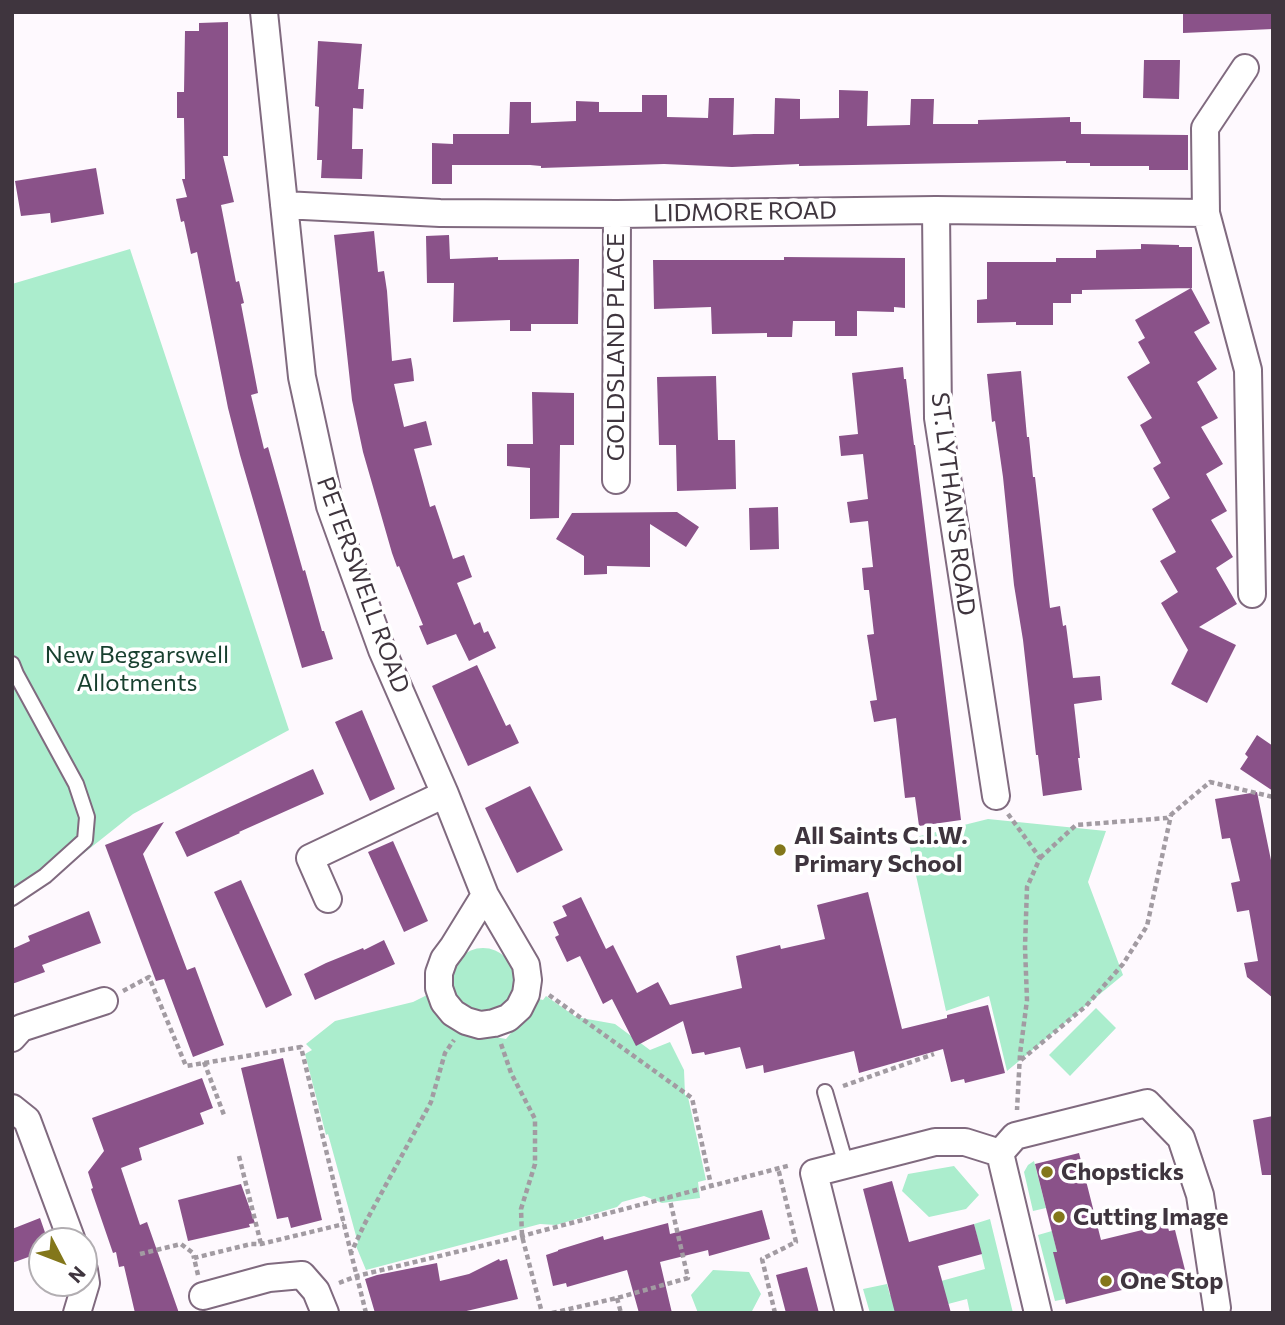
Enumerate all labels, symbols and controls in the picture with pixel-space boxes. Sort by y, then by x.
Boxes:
street label: LIDMORE ROAD [653,196,837,228]
street label: GOLDSLAND PLACE [602,233,630,461]
street label: ST. LYTHAN'S ROAD [925,391,981,617]
street label: PETERSWELL ROAD [310,473,416,697]
park label: New Beggarswell Allotments [45,641,229,697]
place label: All Saints C.I.W. Primary School [794,822,968,878]
marker: All Saints C.I.W. Primary School [772,842,788,858]
place label: Chopsticks [1061,1158,1184,1186]
marker: Chopsticks [1039,1164,1055,1180]
place label: Cutting Image [1073,1203,1228,1231]
marker: Cutting Image [1051,1209,1067,1225]
north arrow [28,1227,98,1297]
text: N [64,1262,91,1288]
place label: One Stop [1120,1267,1223,1295]
marker: One Stop [1098,1273,1114,1289]

